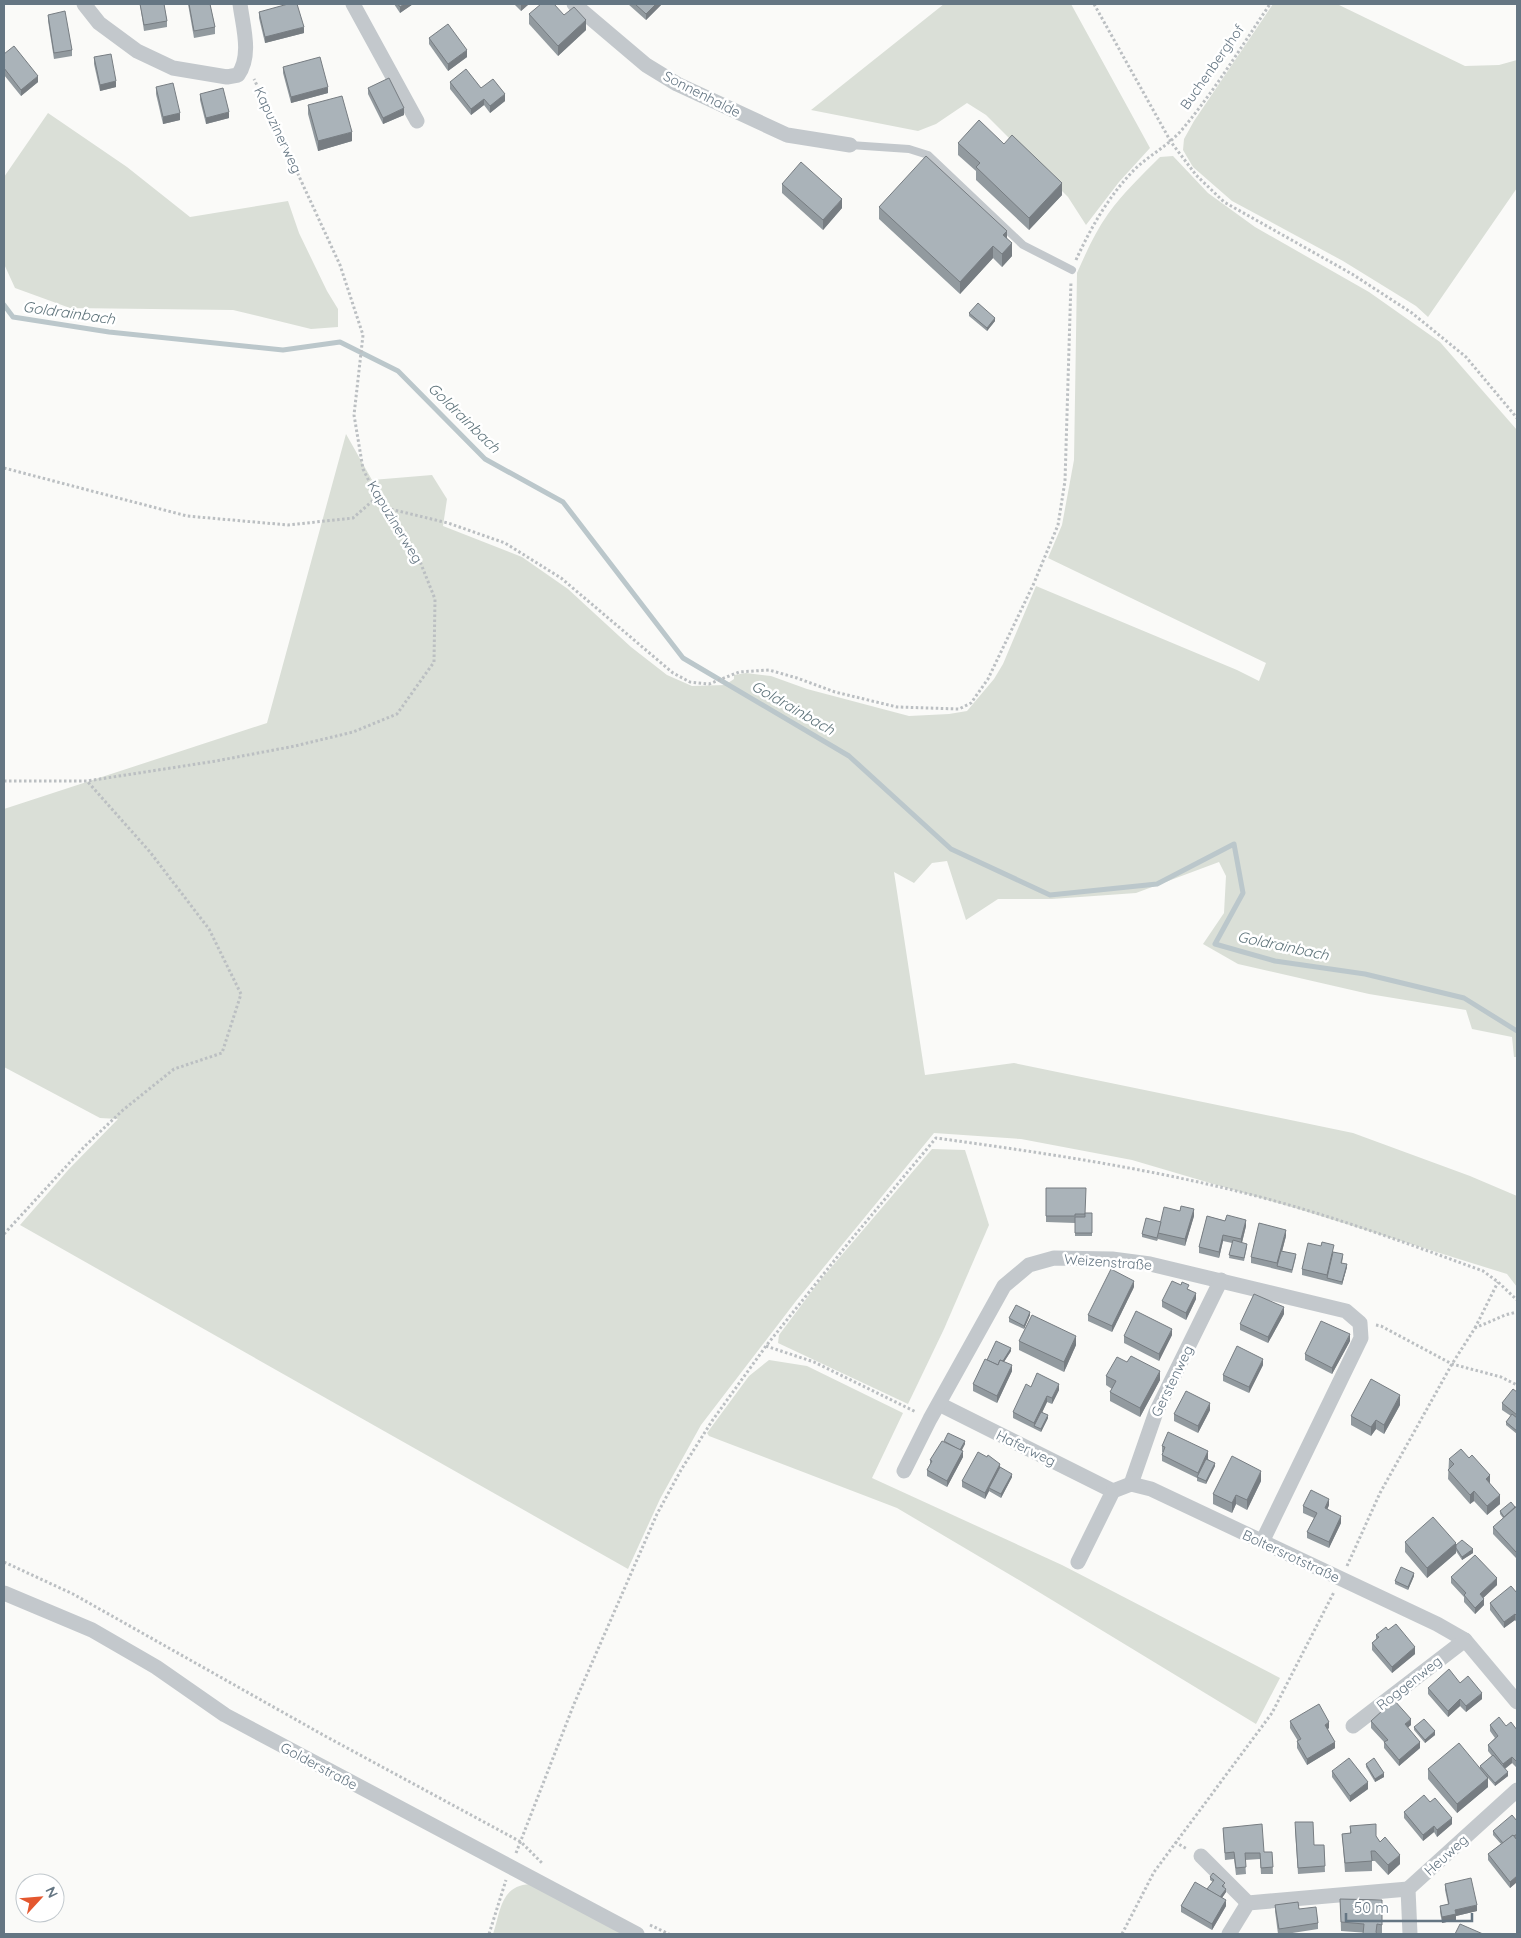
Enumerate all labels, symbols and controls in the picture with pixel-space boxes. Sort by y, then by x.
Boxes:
street label: Buchenberghof [1176,21,1248,113]
street label: Sonnenhalde [660,67,744,121]
street label: Kapuzinerweg [250,84,306,176]
water label: Goldrainbach [22,297,117,328]
water label: Goldrainbach [424,379,505,457]
street label: Kapuzinerweg [363,477,427,567]
water label: Goldrainbach [748,676,839,739]
water label: Goldrainbach [1236,927,1331,965]
street label: Weizenstraße [1063,1250,1153,1274]
street label: Gerstenweg [1147,1342,1197,1420]
street label: Haferweg [993,1426,1059,1470]
street label: Boltersrotstraße [1239,1526,1343,1586]
street label: Roggenweg [1373,1652,1445,1714]
street label: Golderstraße [277,1738,361,1794]
street label: Heuweg [1420,1831,1472,1879]
north arrow [15,1873,65,1923]
text: N [41,1884,62,1901]
scale bar [1346,1890,1472,1922]
text: 50 m [1354,1898,1389,1917]

